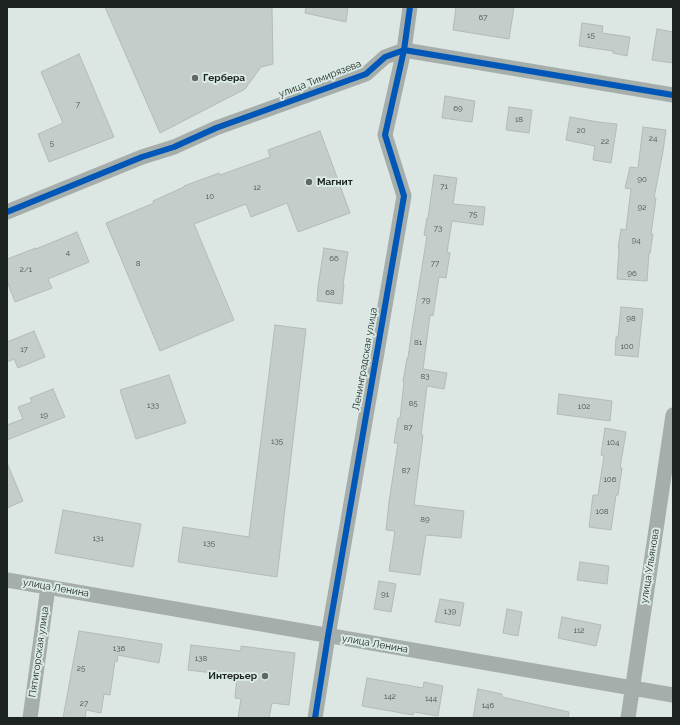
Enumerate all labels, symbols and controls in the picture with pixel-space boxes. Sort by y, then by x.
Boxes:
house number: 67 [478,13,488,23]
house number: 15 [587,31,595,41]
street label: улица Тимирязева [277,58,363,100]
place label: Гербера [203,72,245,84]
marker: Гербера [190,73,200,83]
house number: 7 [76,100,80,110]
house number: 69 [453,104,463,114]
house number: 18 [515,115,523,125]
house number: 20 [576,126,586,136]
house number: 24 [649,134,657,144]
house number: 22 [601,137,609,147]
house number: 5 [50,139,54,149]
house number: 90 [637,175,647,185]
place label: Магнит [317,176,353,188]
marker: Магнит [304,177,314,187]
house number: 71 [440,182,448,192]
house number: 12 [253,183,261,193]
house number: 10 [206,192,214,202]
house number: 92 [638,203,646,213]
house number: 75 [469,210,477,220]
house number: 73 [434,224,442,234]
house number: 94 [631,236,641,246]
house number: 4 [66,248,70,258]
house number: 66 [329,254,339,264]
house number: 8 [136,259,140,269]
house number: 77 [431,259,439,269]
house number: 2/1 [20,265,32,275]
house number: 96 [627,269,637,279]
house number: 68 [325,288,335,298]
house number: 79 [422,296,430,306]
street label: Ленинградская улица [350,307,380,411]
house number: 98 [626,314,636,324]
house number: 81 [414,338,422,348]
house number: 100 [620,342,634,352]
house number: 17 [20,345,28,355]
house number: 83 [420,372,430,382]
house number: 85 [408,399,418,409]
house number: 133 [147,401,159,411]
house number: 102 [578,402,590,412]
house number: 19 [40,411,48,421]
house number: 87 [403,423,413,433]
house number: 135 [271,437,283,447]
house number: 104 [607,438,619,448]
house number: 87 [401,466,411,476]
house number: 106 [603,475,617,485]
house number: 108 [595,507,609,517]
house number: 89 [420,515,430,525]
street label: улица Ульянова [638,528,662,604]
house number: 131 [92,534,104,544]
house number: 135 [203,539,215,549]
street label: улица Ленина [22,576,90,600]
house number: 91 [381,590,389,600]
street label: Пятигорская улица [27,606,51,698]
house number: 139 [444,607,456,617]
house number: 112 [573,626,585,636]
street label: улица Ленина [341,632,409,656]
house number: 136 [113,644,125,654]
house number: 138 [195,654,207,664]
house number: 25 [77,664,85,674]
place label: Интерьер [208,670,257,682]
marker: Интерьер [260,671,270,681]
house number: 142 [384,692,396,702]
house number: 144 [425,694,437,704]
house number: 27 [80,699,88,709]
house number: 146 [482,701,494,711]

